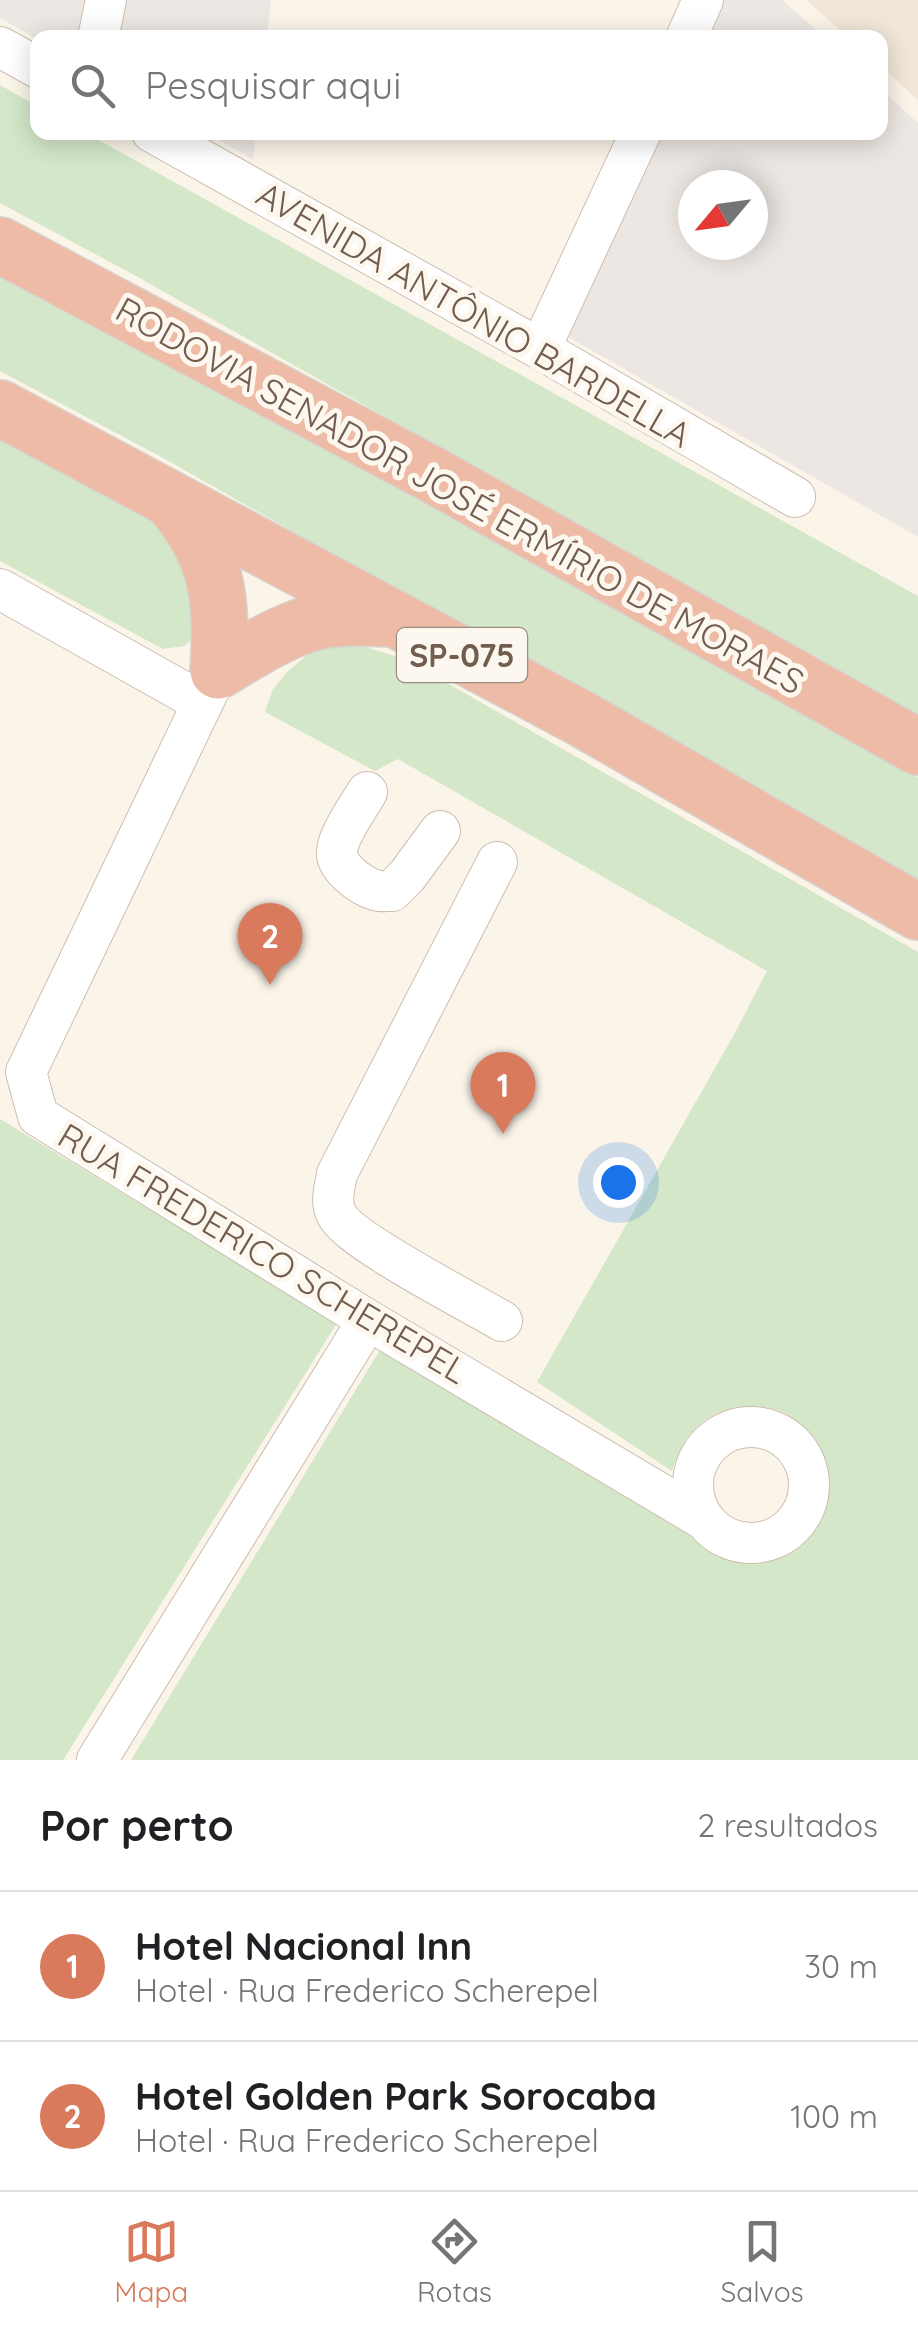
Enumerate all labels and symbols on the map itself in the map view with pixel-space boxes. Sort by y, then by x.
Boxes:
north arrow [678,170,768,260]
street label: AVENIDA ANTÔNIO BARDELLA [249,171,699,457]
street label: RODOVIA SENADOR JOSÉ ERMÍRIO DE MORAES [108,287,812,703]
road number: SP-075 [397,628,527,682]
pin: 2 [238,902,302,985]
pin: 1 [470,1052,536,1134]
street label: RUA FREDERICO SCHEREPEL [50,1113,476,1393]
your location [593,1157,644,1208]

